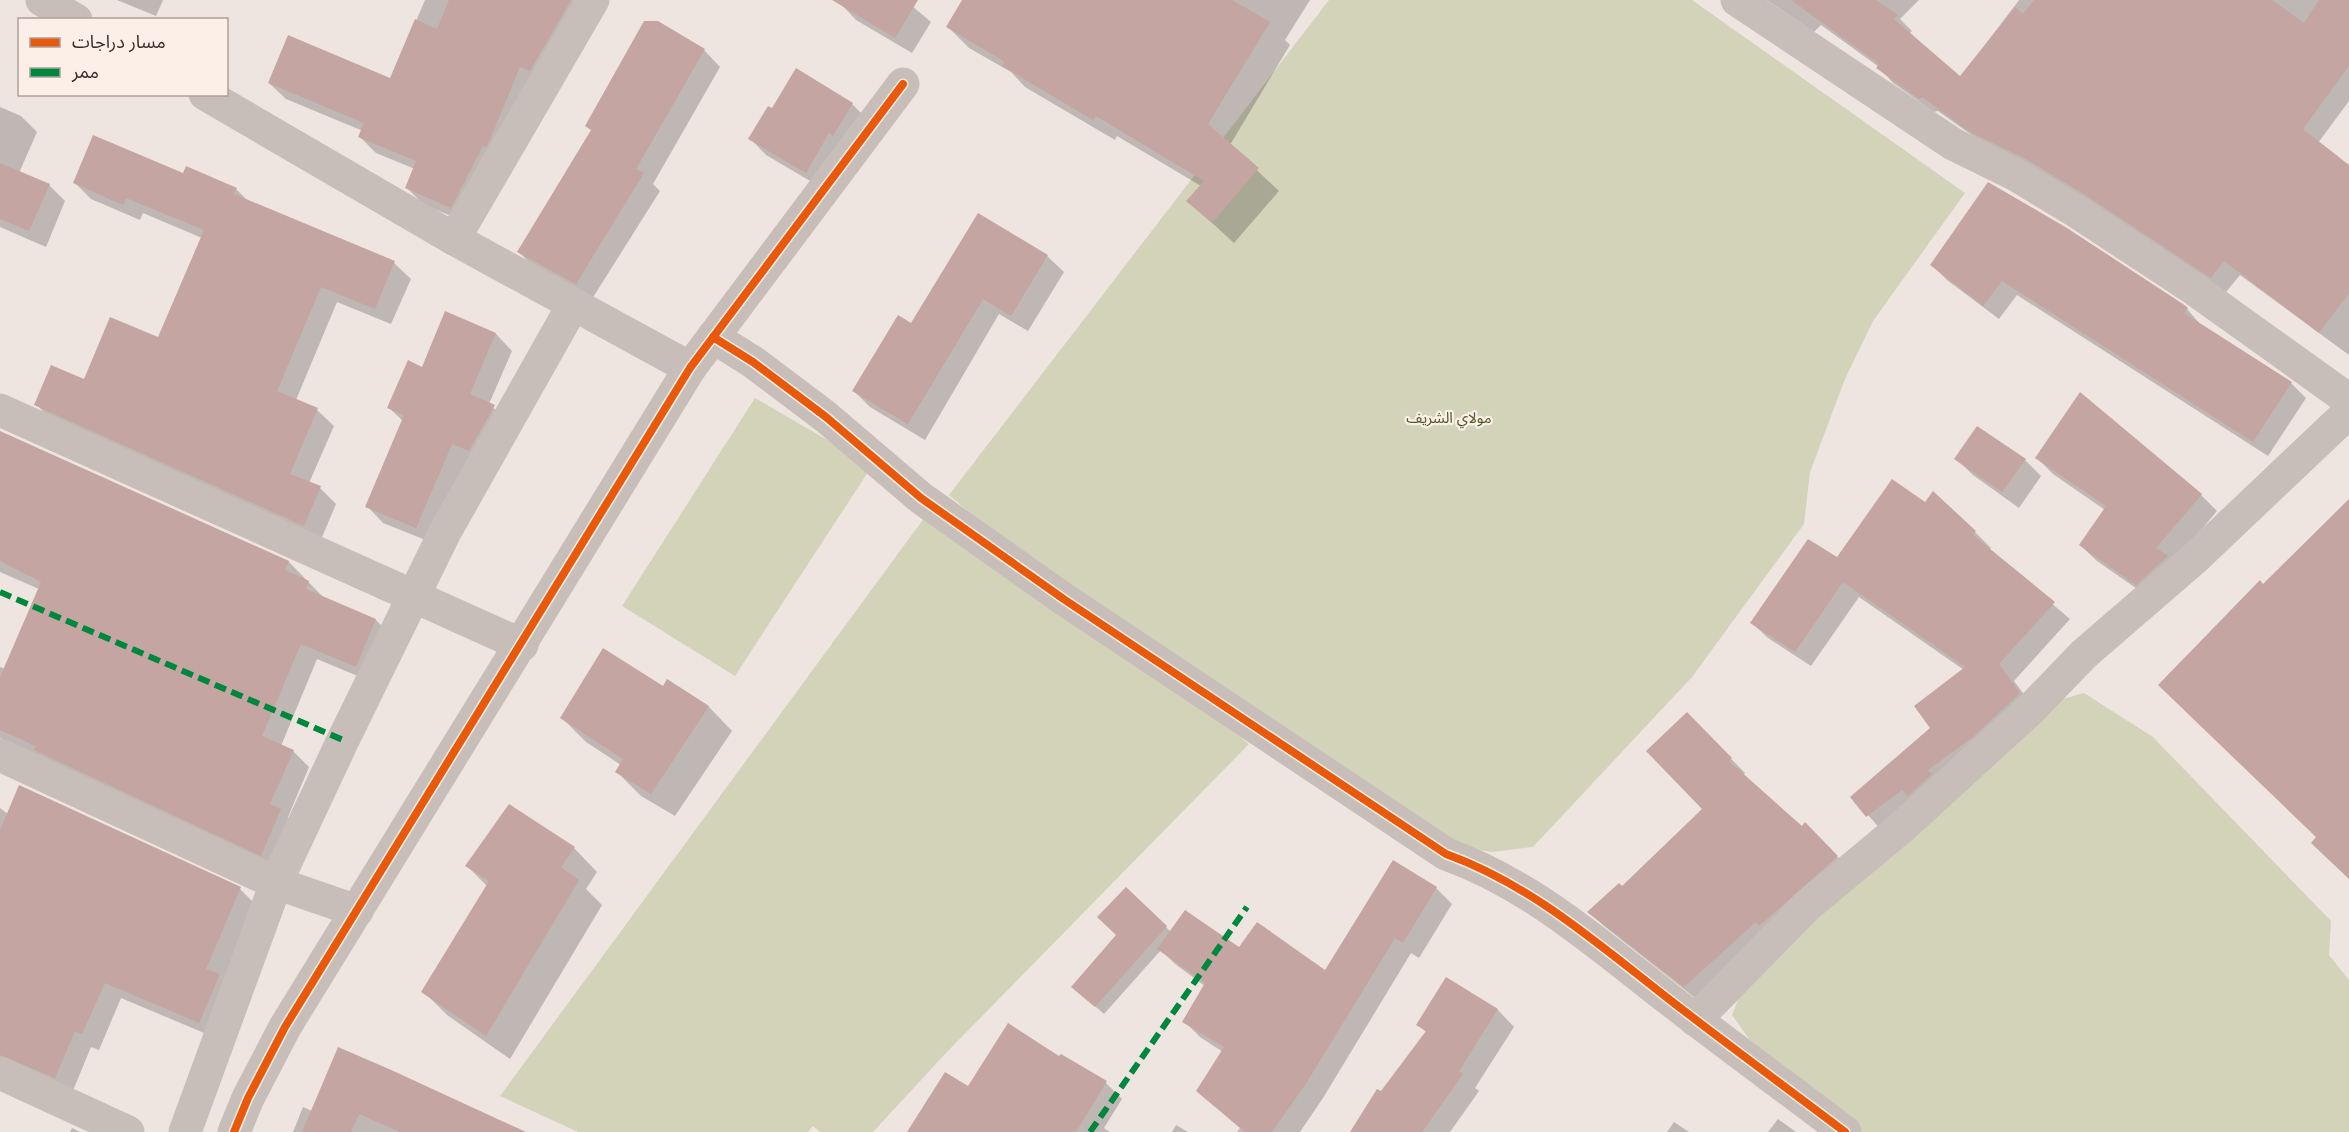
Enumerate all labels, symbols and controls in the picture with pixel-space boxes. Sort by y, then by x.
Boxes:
legend [18,18,228,96]
text: مسار دراجات [72,31,166,53]
text: ممر [71,61,99,83]
park label: مولاي الشريف [1406,409,1492,429]

